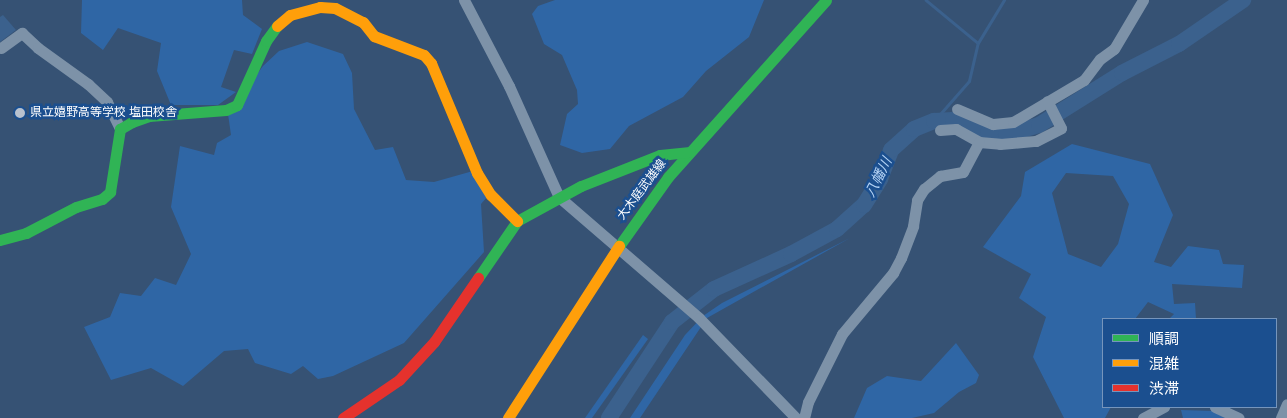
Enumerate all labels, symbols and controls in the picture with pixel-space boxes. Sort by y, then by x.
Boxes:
place label: 県立嬉野高等学校 塩田校舎 [30,106,177,120]
marker: 県立嬉野高等学校 塩田校舎 [14,107,26,119]
water label: 八幡川 [861,154,895,200]
street label: 大木庭武雄線 [615,157,669,223]
legend [1102,318,1277,408]
text: 順調 [1149,330,1179,348]
text: 混雑 [1149,355,1179,373]
text: 渋滞 [1149,380,1179,398]

